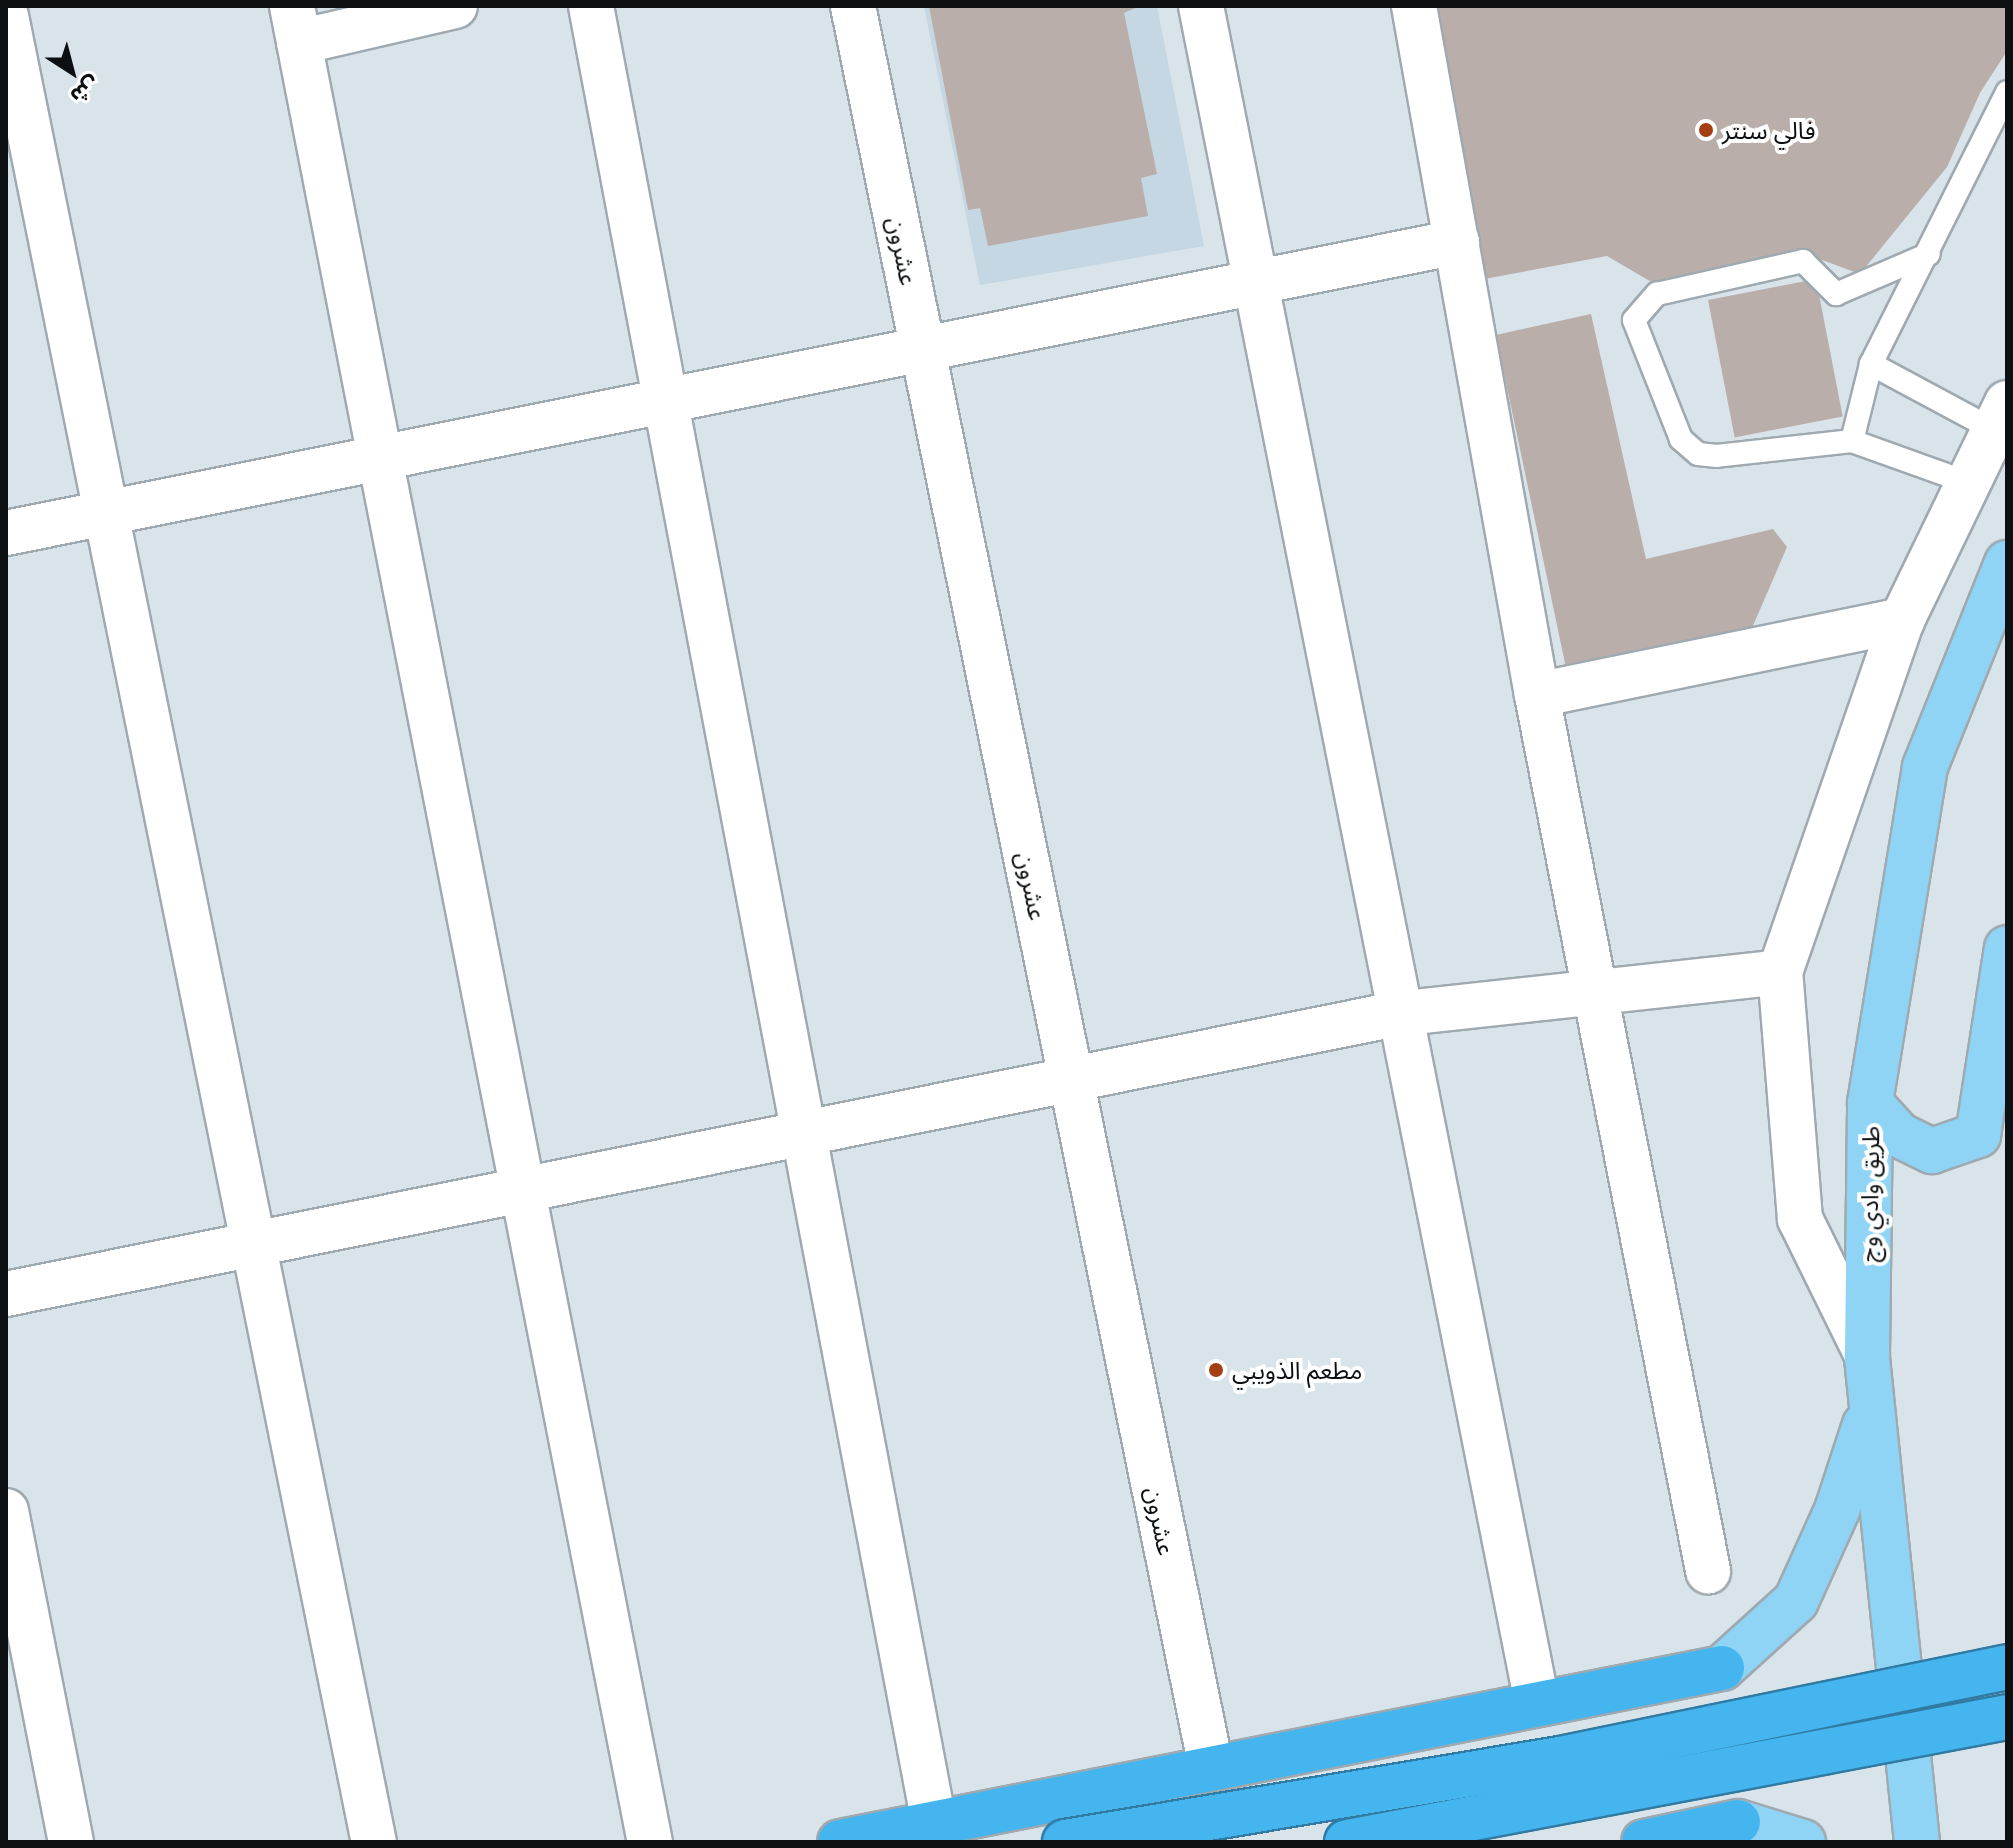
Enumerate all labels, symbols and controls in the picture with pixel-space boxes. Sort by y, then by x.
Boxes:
north arrow [32,32,112,112]
text: ش [65,70,107,112]
place label: فالي سنتر [1722,116,1815,144]
marker: فالي سنتر [1697,121,1715,139]
street label: عشرون [882,214,924,288]
street label: عشرون [1011,849,1053,923]
street label: طريق وادي وج [1853,1126,1885,1262]
place label: مطعم الذويبي [1232,1356,1362,1384]
marker: مطعم الذويبي [1207,1361,1225,1379]
street label: عشرون [1140,1484,1182,1558]

